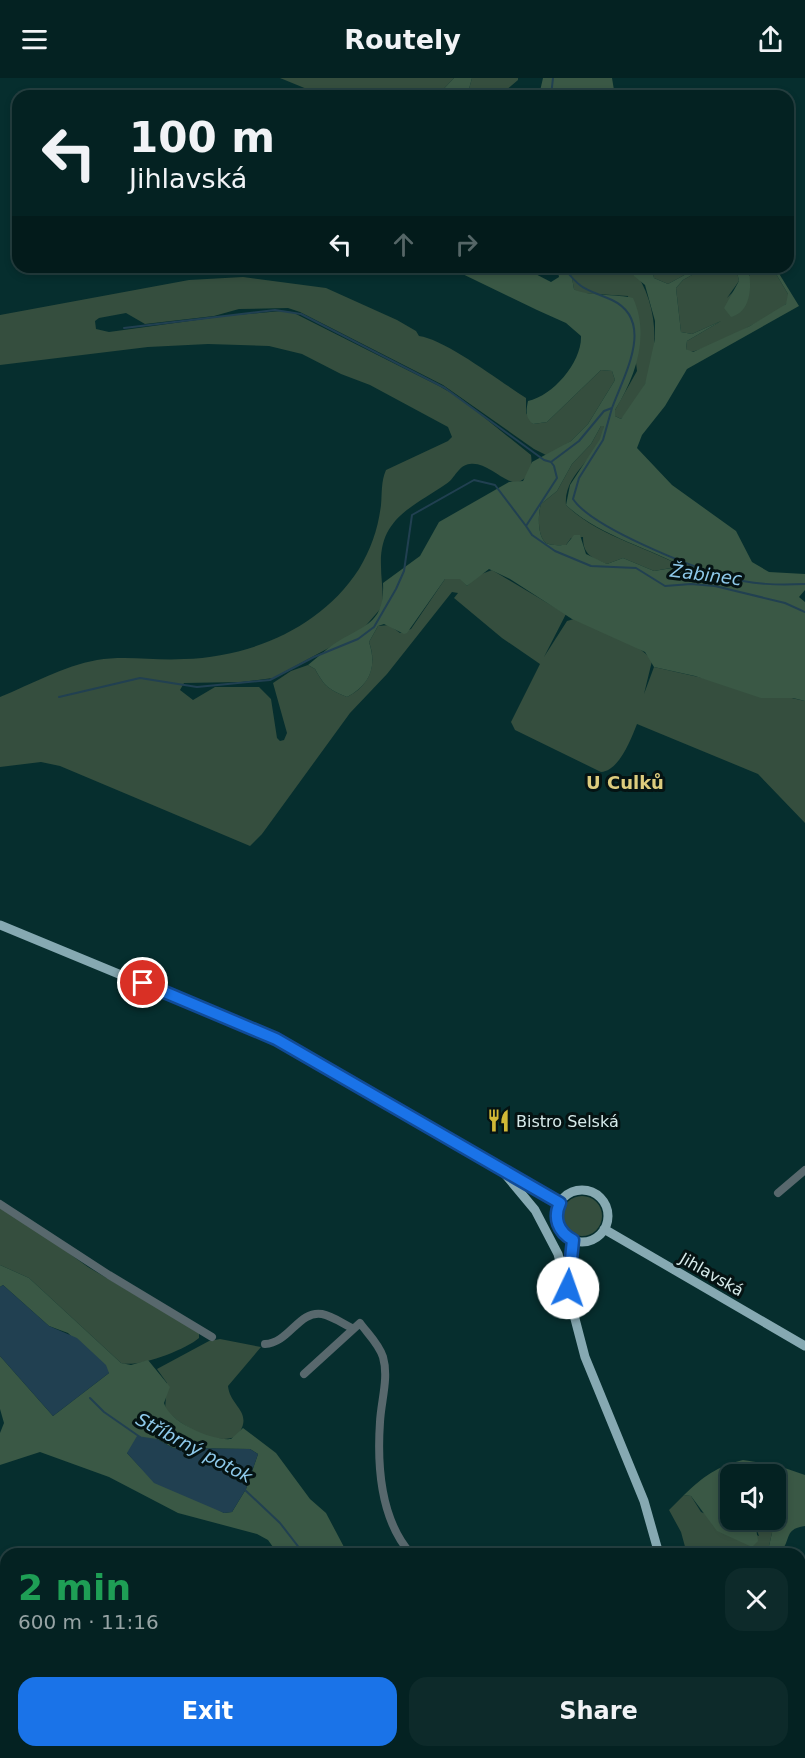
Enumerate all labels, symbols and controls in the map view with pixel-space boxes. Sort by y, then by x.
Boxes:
icon: menu [18,23,51,56]
icon: share [754,23,787,56]
text: Routely [344,24,461,55]
text: 100 m [129,113,275,162]
icon: left [30,114,108,192]
text: Jihlavská [129,163,247,194]
icon: left [324,228,357,261]
icon: ahead [387,228,420,261]
icon: right [450,228,483,261]
water label: Žabinec [668,560,743,589]
district label: U Culků [586,772,664,793]
pin [117,957,168,1008]
icon: arrive [126,966,159,999]
restaurant icon: Bistro Selská [485,1108,511,1134]
place label: Bistro Selská [516,1112,619,1131]
street label: Jihlavská [676,1248,747,1300]
position arrow [536,1256,600,1320]
water label: Stříbrný potok [133,1408,257,1488]
map controls [720,1464,786,1530]
button: sound [720,1464,786,1530]
text: 2 min [18,1567,131,1608]
button: close [725,1568,788,1631]
text: 600 m · 11:16 [18,1610,159,1634]
button: Exit [18,1677,397,1746]
button: Share [409,1677,788,1746]

